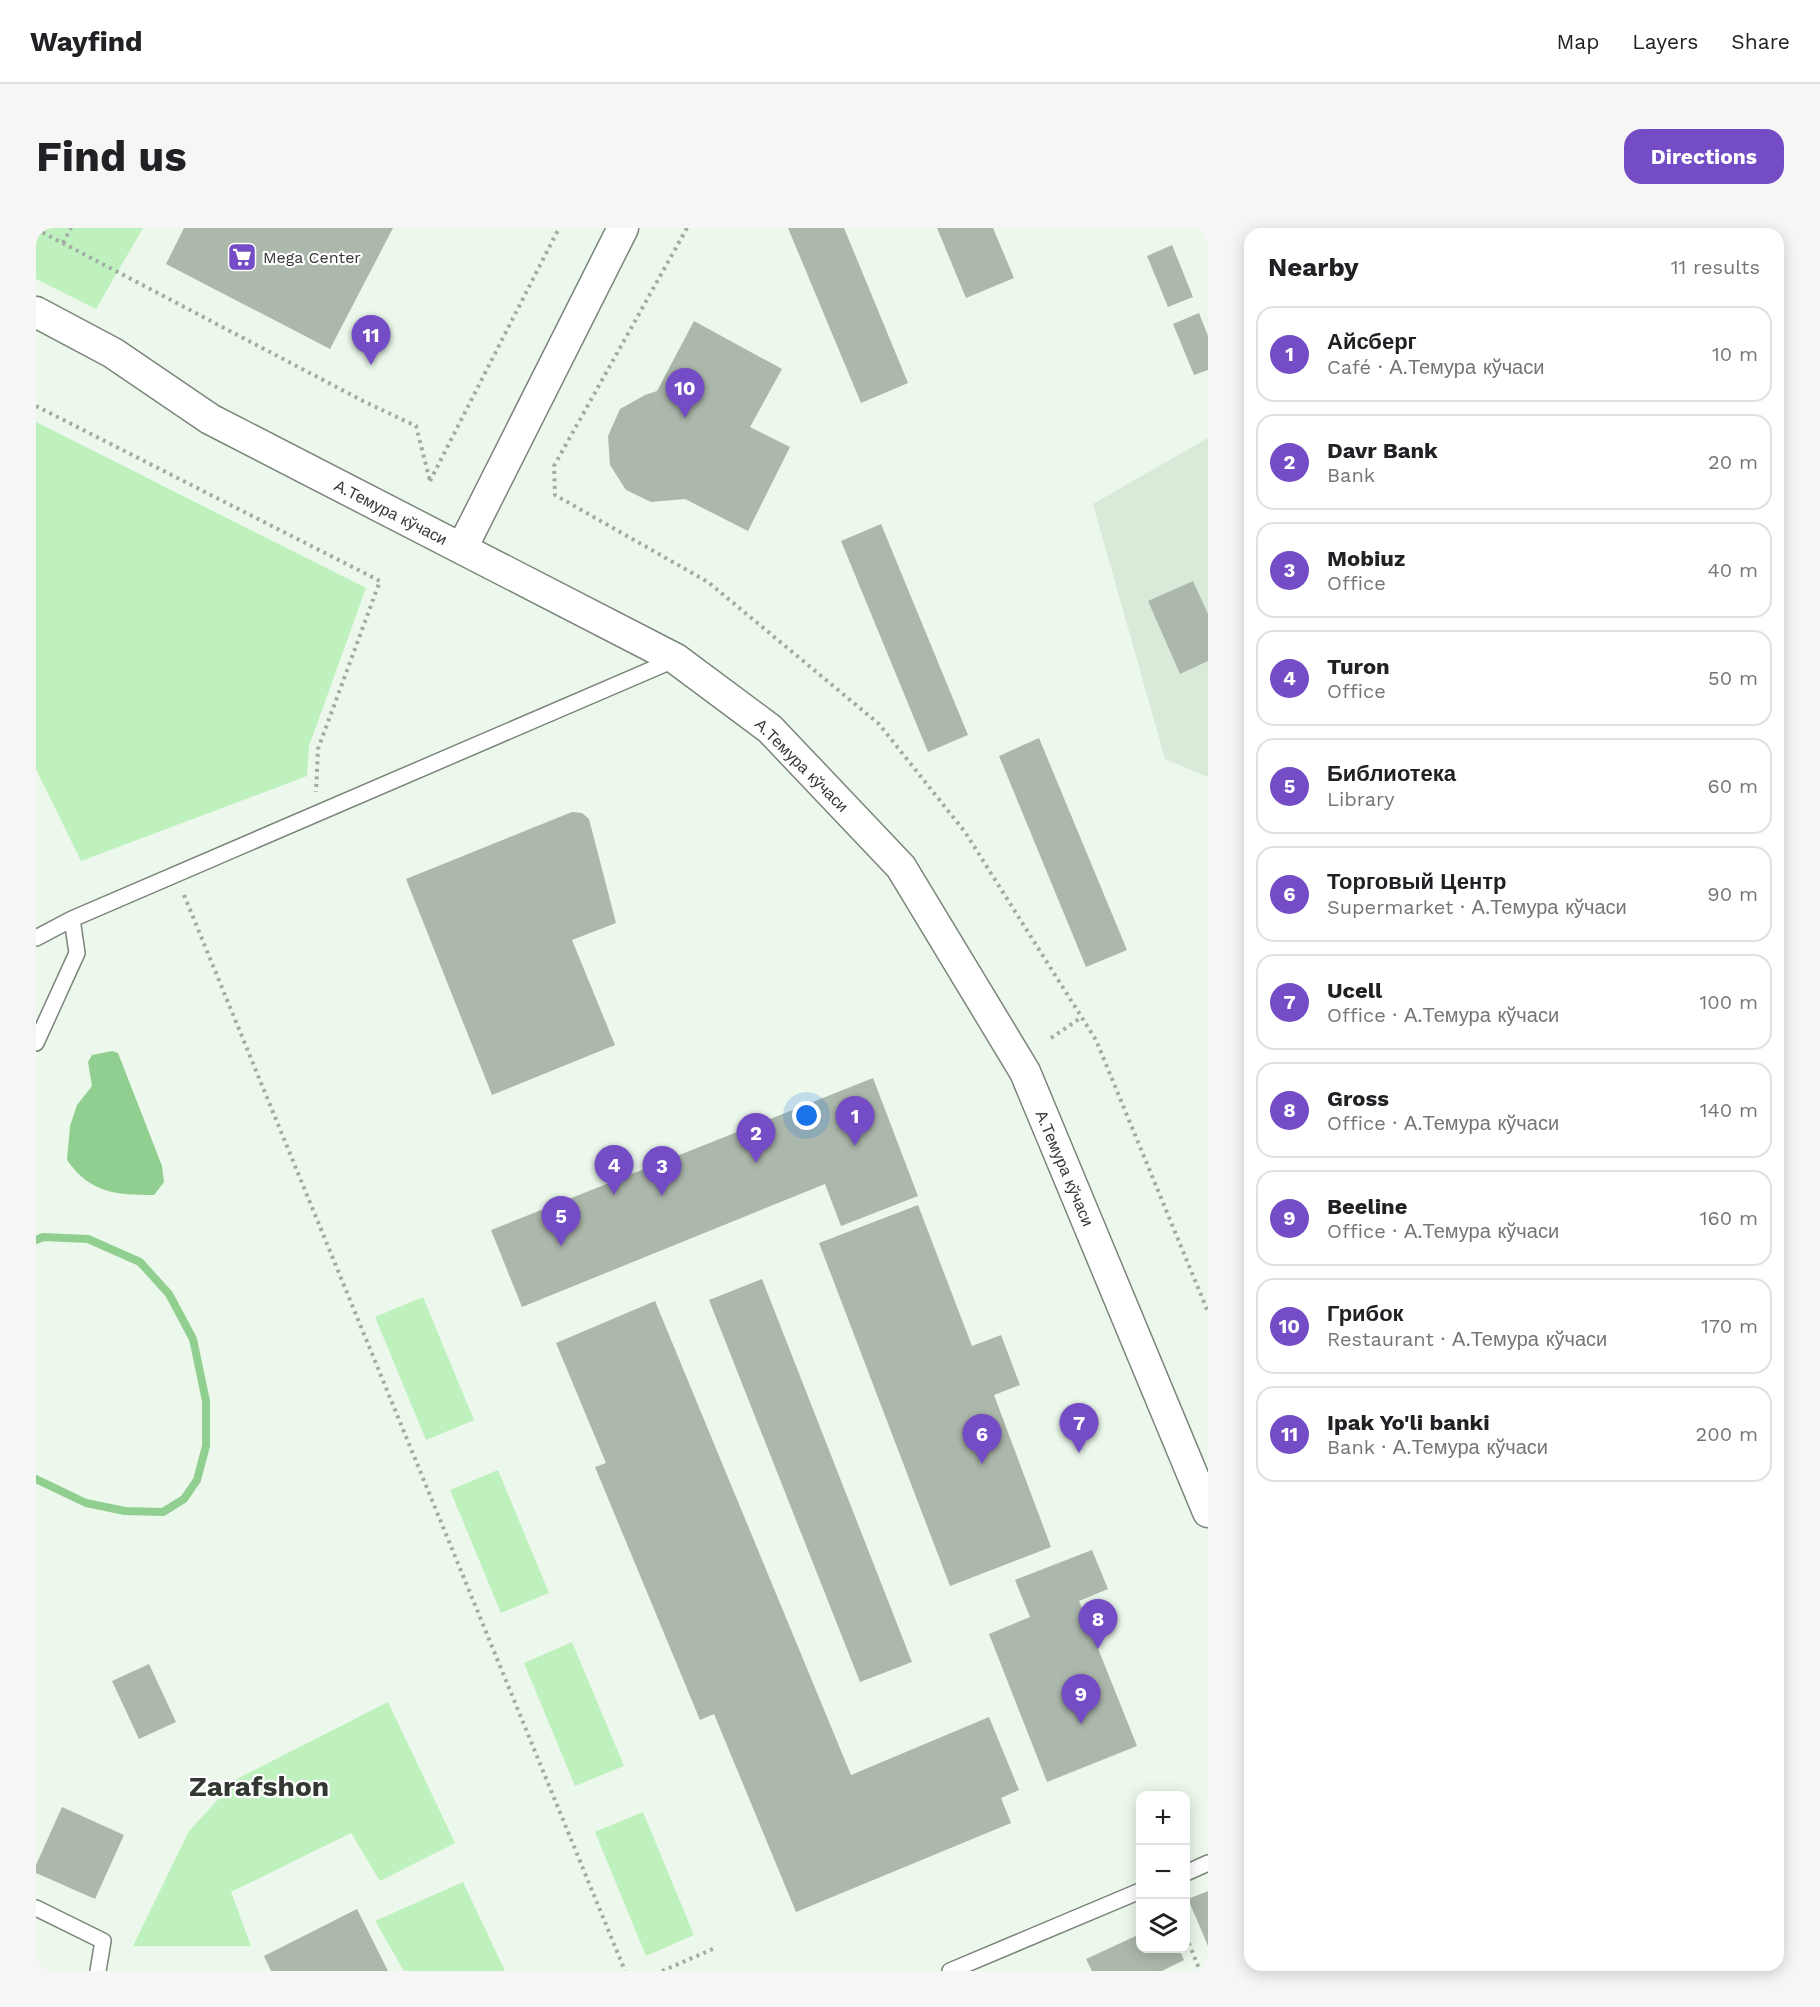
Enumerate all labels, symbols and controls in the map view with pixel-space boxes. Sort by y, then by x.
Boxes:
text: Wayfind [30,25,143,58]
text: Map [1556,29,1599,54]
text: Layers [1632,29,1698,54]
text: Share [1731,29,1790,54]
button: Directions [1624,129,1784,184]
text: Find us [36,132,187,181]
supermarket icon: Mega Center [226,241,258,273]
place label: Mega Center [263,248,361,267]
text: Nearby [1268,252,1359,282]
text: 11 results [1671,255,1760,279]
pin: 11 [352,316,390,365]
text: Айсберг [1327,329,1417,354]
text: 1 [1285,342,1294,366]
text: 10 m [1712,342,1758,366]
text: Café · А.Темура кўчаси [1327,355,1544,379]
pin: 10 [666,368,704,418]
text: Davr Bank [1327,438,1438,463]
text: 2 [1284,450,1295,474]
text: 20 m [1708,450,1758,474]
text: Bank [1327,463,1375,487]
street label: А.Темура кўчаси [331,476,450,549]
text: Mobiuz [1327,546,1405,571]
text: 3 [1284,558,1295,582]
text: 40 m [1707,558,1758,582]
text: Office [1327,571,1386,595]
text: Turon [1327,654,1390,679]
text: 4 [1283,666,1296,690]
text: 50 m [1708,666,1758,690]
text: Office [1327,679,1386,703]
street label: А.Темура кўчаси [751,715,852,816]
text: Библиотека [1327,761,1456,786]
text: 5 [1284,774,1295,798]
text: 60 m [1708,774,1758,798]
text: Library [1327,787,1395,811]
text: Торговый Центр [1327,869,1506,894]
text: 6 [1283,882,1296,906]
text: 90 m [1707,882,1758,906]
text: Supermarket · А.Темура кўчаси [1327,895,1627,919]
text: Ucell [1327,978,1382,1003]
text: 7 [1283,990,1296,1014]
text: 100 m [1699,990,1758,1014]
text: Office · А.Темура кўчаси [1327,1003,1559,1027]
text: Gross [1327,1086,1389,1111]
pin: 1 [836,1096,874,1146]
text: 8 [1283,1098,1296,1122]
text: 140 m [1700,1098,1758,1122]
your location [792,1101,821,1130]
street label: А.Темура кўчаси [1032,1107,1098,1229]
text: Office · А.Темура кўчаси [1327,1111,1559,1135]
pin: 2 [736,1114,776,1163]
pin: 4 [594,1146,634,1195]
pin: 3 [642,1146,682,1196]
text: Beeline [1327,1194,1408,1219]
pin: 5 [542,1196,580,1246]
text: 9 [1283,1206,1296,1230]
text: 160 m [1700,1206,1758,1230]
text: Office · А.Темура кўчаси [1327,1219,1559,1243]
text: Грибок [1327,1301,1404,1326]
text: 10 [1279,1314,1300,1338]
text: 170 m [1701,1314,1758,1338]
text: Restaurant · А.Темура кўчаси [1327,1327,1607,1351]
pin: 7 [1060,1404,1098,1453]
text: Ipak Yo'li banki [1327,1410,1490,1435]
pin: 6 [962,1414,1002,1464]
text: 11 [1281,1422,1298,1446]
text: 200 m [1696,1422,1758,1446]
text: Bank · А.Темура кўчаси [1327,1435,1548,1459]
pin: 8 [1078,1600,1118,1649]
pin: 9 [1062,1674,1100,1724]
district label: Zarafshon [189,1770,329,1803]
map controls [1136,1791,1190,1953]
button: + [1136,1791,1190,1845]
button: − [1136,1845,1190,1899]
button: layers [1136,1899,1190,1953]

